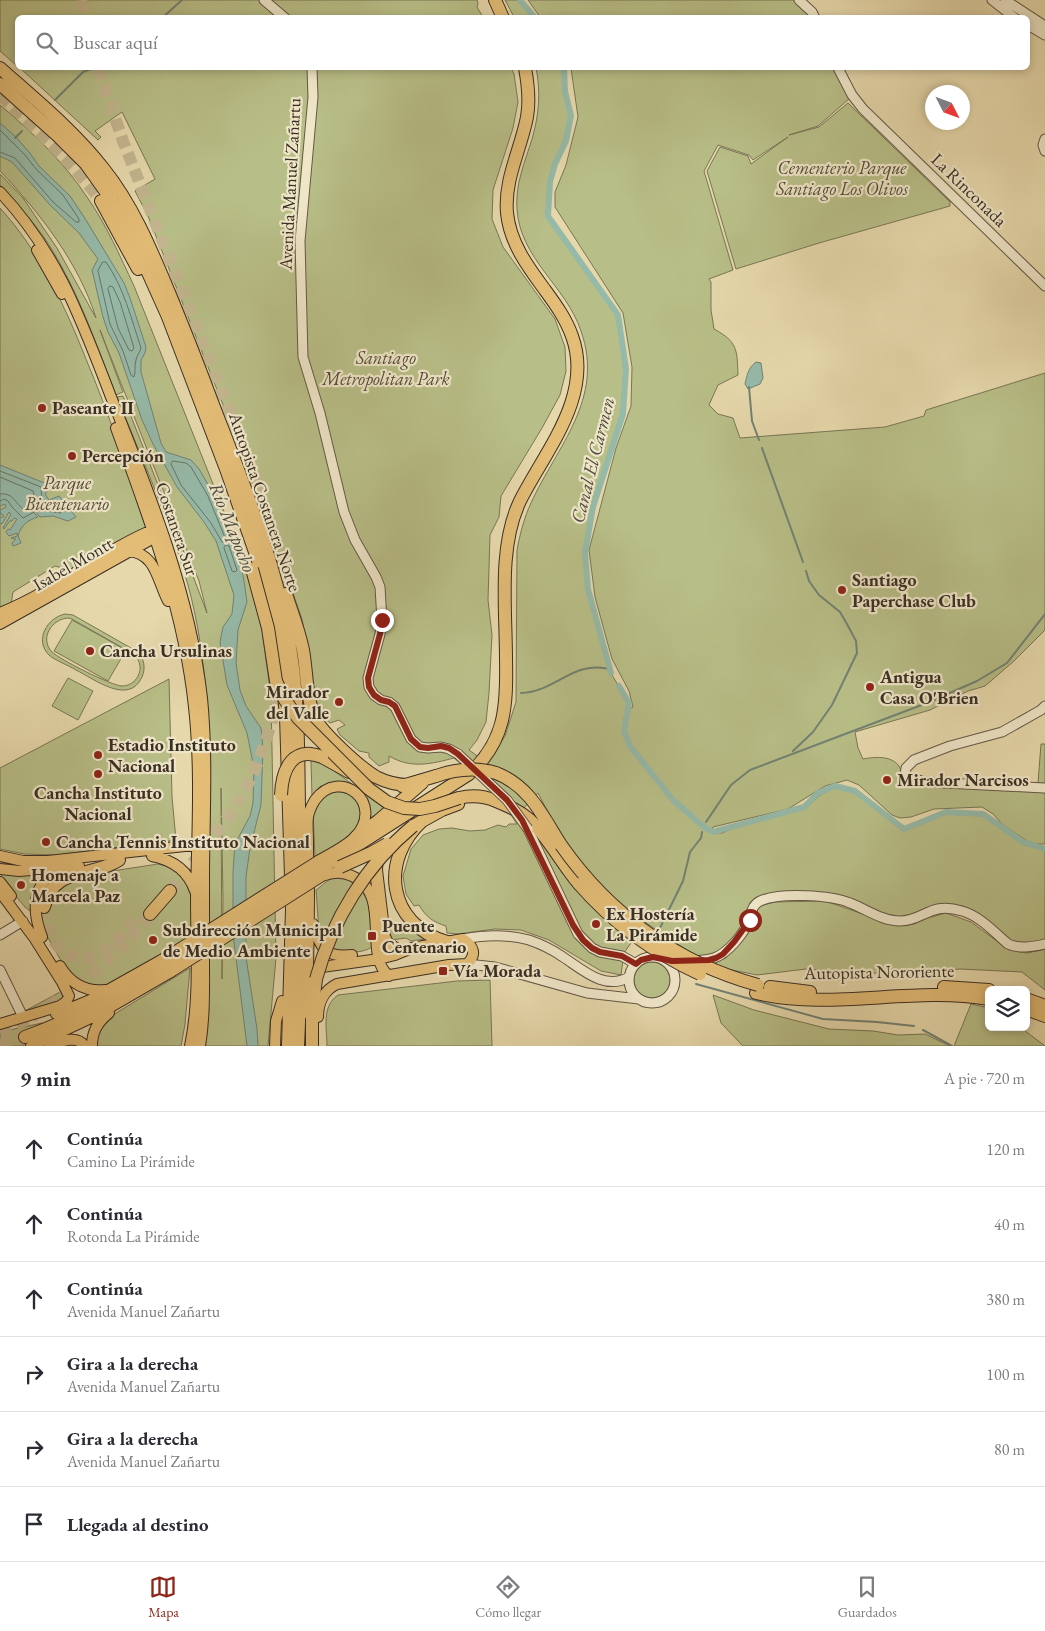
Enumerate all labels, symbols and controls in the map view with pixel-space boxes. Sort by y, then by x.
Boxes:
search box [15,15,1030,70]
icon: search [33,29,61,57]
text: Buscar aquí [73,30,158,55]
north arrow [925,85,970,130]
street label: Avenida Manuel Zañartu [273,97,306,272]
street label: La Rinconada [927,148,1013,232]
park label: Cementerio Parque Santiago Los Olivos [775,156,909,201]
park label: Santiago Metropolitan Park [321,346,450,391]
water label: Canal El Carmen [565,395,620,526]
place label: Paseante II [52,396,134,419]
marker: Paseante II [36,402,48,414]
street label: Autopista Costanera Norte [224,408,307,594]
place label: Percepción [82,444,164,467]
marker: Percepción [66,450,78,462]
park label: Parque Bicentenario [24,471,109,515]
street label: Costanera Sur [151,479,204,579]
water label: Río Mapocho [203,479,262,576]
street label: Isabel Montt [29,531,117,596]
place label: Santiago Paperchase Club [852,568,976,612]
marker: Santiago Paperchase Club [836,584,848,596]
route end [371,609,394,632]
place label: Cancha Ursulinas [100,639,232,662]
marker: Cancha Ursulinas [84,645,96,657]
place label: Antigua Casa O'Brien [879,665,979,709]
place label: Mirador del Valle [266,680,330,724]
marker: Antigua Casa O'Brien [864,681,876,693]
marker: Mirador del Valle [333,696,345,708]
place label: Estadio Instituto Nacional [108,733,236,777]
marker: Estadio Instituto Nacional [92,749,104,761]
marker: Cancha Instituto Nacional [92,768,104,780]
place label: Mirador Narcisos [897,768,1029,791]
marker: Mirador Narcisos [881,774,893,786]
place label: Cancha Instituto Nacional [34,781,162,825]
place label: Cancha Tennis Instituto Nacional [56,830,310,853]
marker: Cancha Tennis Instituto Nacional [40,836,52,848]
place label: Homenaje a Marcela Paz [31,863,120,907]
marker: Homenaje a Marcela Paz [15,879,27,891]
place label: Ex Hostería La Pirámide [606,902,698,946]
route start [739,909,762,932]
place label: Puente Centenario [382,914,466,958]
place label: Subdirección Municipal de Medio Ambiente [163,918,342,962]
marker: Ex Hostería La Pirámide [590,918,602,930]
marker: Puente Centenario [366,930,378,942]
marker: Subdirección Municipal de Medio Ambiente [147,934,159,946]
place label: Vía Morada [453,959,541,982]
street label: Autopista Nororiente [803,959,954,984]
marker: Vía Morada [437,965,449,977]
map controls [985,986,1030,1031]
button: layers [985,986,1030,1031]
text: 9 min [20,1065,71,1092]
text: A pie · 720 m [944,1068,1025,1089]
text: Continúa [67,1126,143,1151]
icon: ahead [20,1135,48,1163]
text: 120 m [986,1139,1025,1160]
text: Camino La Pirámide [67,1151,195,1172]
text: Continúa [67,1201,143,1226]
icon: ahead [20,1210,48,1238]
text: 40 m [994,1214,1025,1235]
text: Rotonda La Pirámide [67,1226,200,1247]
text: Continúa [67,1276,143,1301]
icon: ahead [20,1285,48,1313]
text: 380 m [986,1289,1025,1310]
text: Avenida Manuel Zañartu [67,1301,220,1322]
text: Gira a la derecha [67,1351,198,1376]
icon: right [20,1360,48,1388]
text: 100 m [986,1364,1025,1385]
text: Avenida Manuel Zañartu [67,1376,220,1397]
text: Gira a la derecha [67,1426,198,1451]
icon: right [20,1435,48,1463]
text: 80 m [994,1439,1025,1460]
text: Avenida Manuel Zañartu [67,1451,220,1472]
icon: arrive [20,1510,48,1538]
text: Llegada al destino [67,1512,209,1537]
tab: Mapa [148,1573,179,1621]
tab: Cómo llegar [475,1573,541,1621]
tab: Guardados [838,1573,897,1621]

